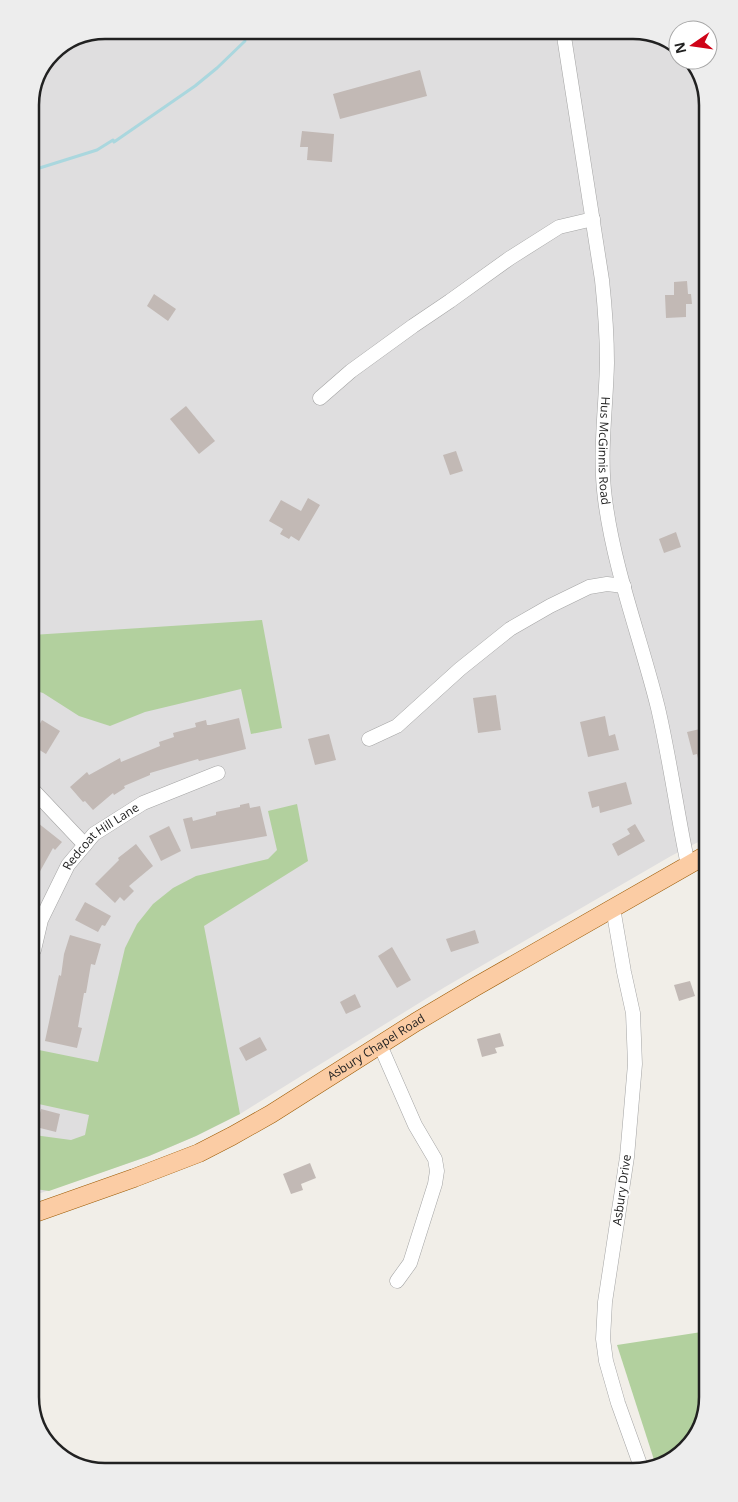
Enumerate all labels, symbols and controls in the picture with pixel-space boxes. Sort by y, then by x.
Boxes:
north arrow [668,20,718,70]
text: N [669,40,690,56]
street label: Hus McGinnis Road [595,396,615,506]
street label: Redcoat Hill Lane [58,799,142,872]
street label: Asbury Chapel Road [324,1010,428,1084]
street label: Asbury Drive [608,1153,635,1226]

